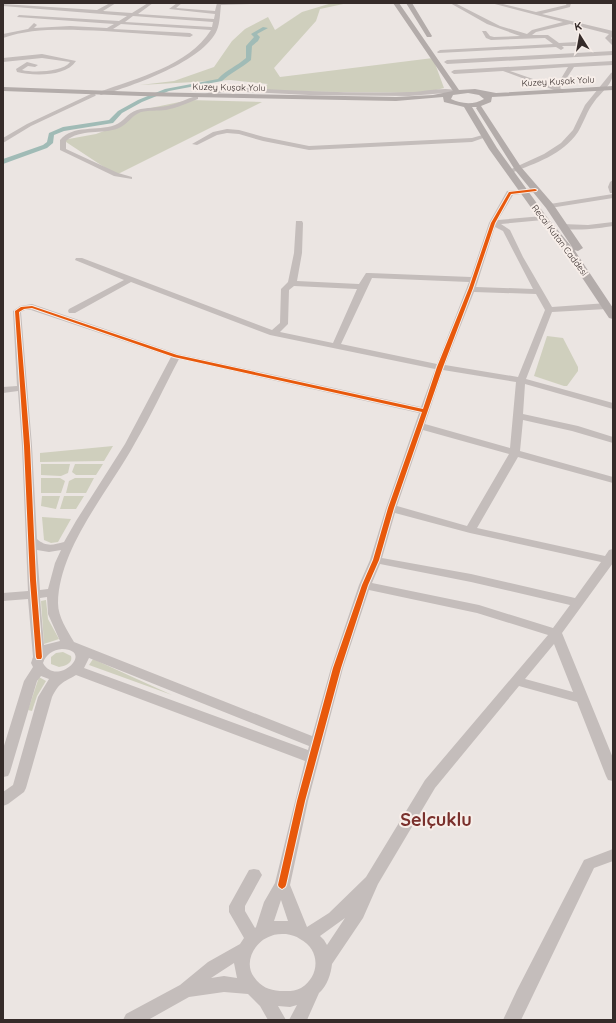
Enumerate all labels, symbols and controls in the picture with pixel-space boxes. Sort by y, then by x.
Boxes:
north arrow [560,16,600,56]
text: K [573,19,583,34]
street label: Kuzey Kuşak Yolu [521,74,595,88]
street label: Kuzey Kuşak Yolu [192,81,266,93]
street label: Recai Kutan Caddesi [530,202,590,278]
district label: Selçuklu [400,808,472,831]

